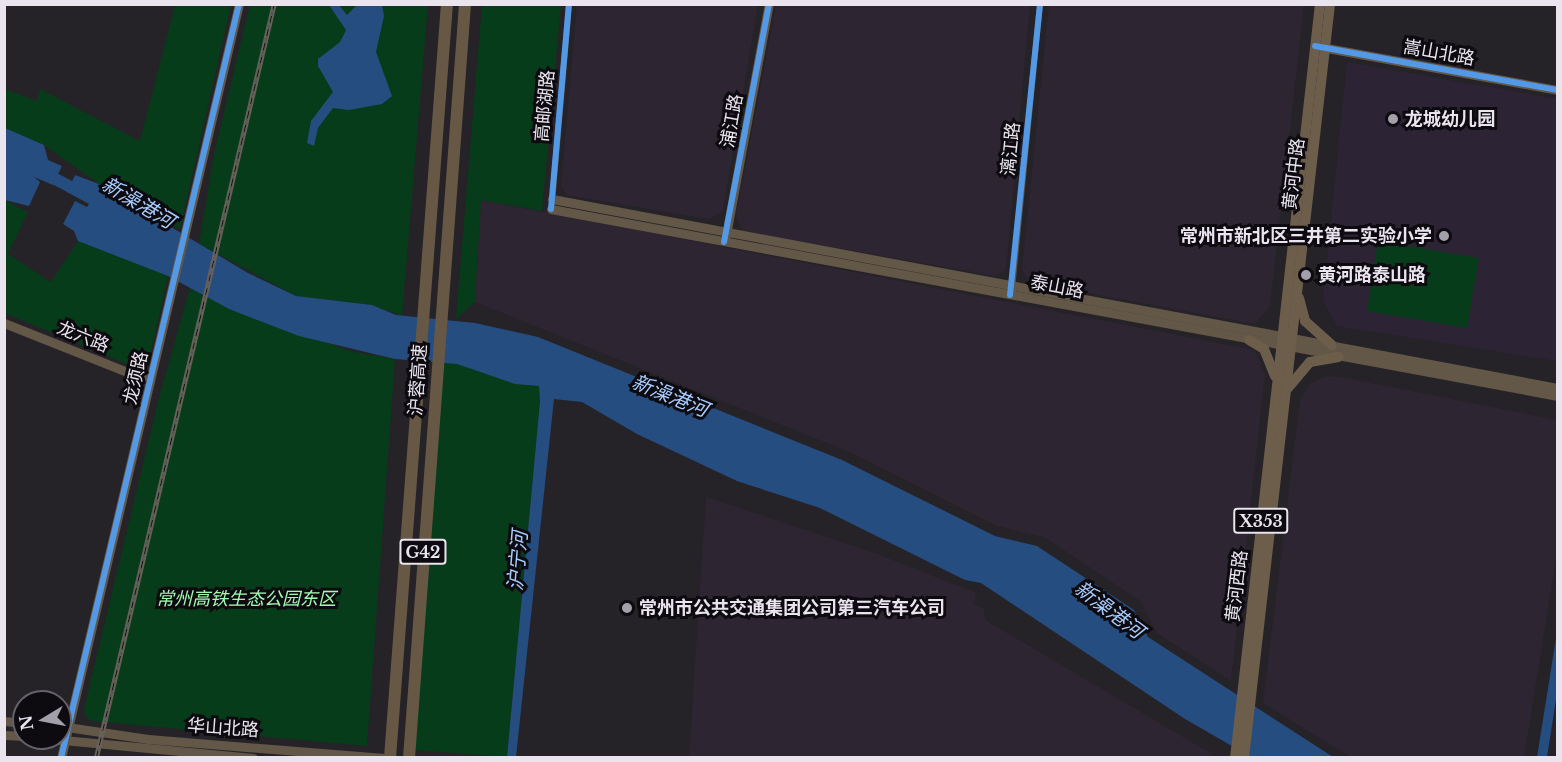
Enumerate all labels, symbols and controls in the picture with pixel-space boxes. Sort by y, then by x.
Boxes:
street label: 嵩山北路 [1402,36,1476,70]
street label: 高邮湖路 [531,69,559,143]
street label: 浦江路 [717,93,747,149]
place label: 龙城幼儿园 [1405,108,1495,130]
marker: 龙城幼儿园 [1386,112,1400,126]
street label: 漓江路 [997,121,1025,177]
street label: 黄河中路 [1279,137,1309,211]
water label: 新澡港河 [98,172,178,234]
place label: 常州市新北区三井第二实验小学 [1180,225,1432,247]
marker: 常州市新北区三井第二实验小学 [1437,229,1451,243]
place label: 黄河路泰山路 [1318,264,1426,286]
marker: 黄河路泰山路 [1299,268,1313,282]
street label: 泰山路 [1028,271,1086,303]
street label: 龙六路 [54,317,112,357]
street label: 沪蓉高速 [405,343,431,417]
street label: 龙须路 [119,349,153,407]
water label: 新澡港河 [628,370,712,422]
road number: X353 [1232,508,1290,534]
water label: 沪宁河 [503,530,533,592]
road number: G42 [399,539,447,565]
street label: 黄河西路 [1222,549,1252,623]
water label: 新澡港河 [1070,576,1148,644]
park label: 常州高铁生态公园东区 [156,588,336,610]
place label: 常州市公共交通集团公司第三汽车公司 [639,597,945,619]
marker: 常州市公共交通集团公司第三汽车公司 [620,601,634,615]
north arrow [12,690,72,750]
text: N [15,714,37,732]
street label: 华山北路 [186,715,260,741]

